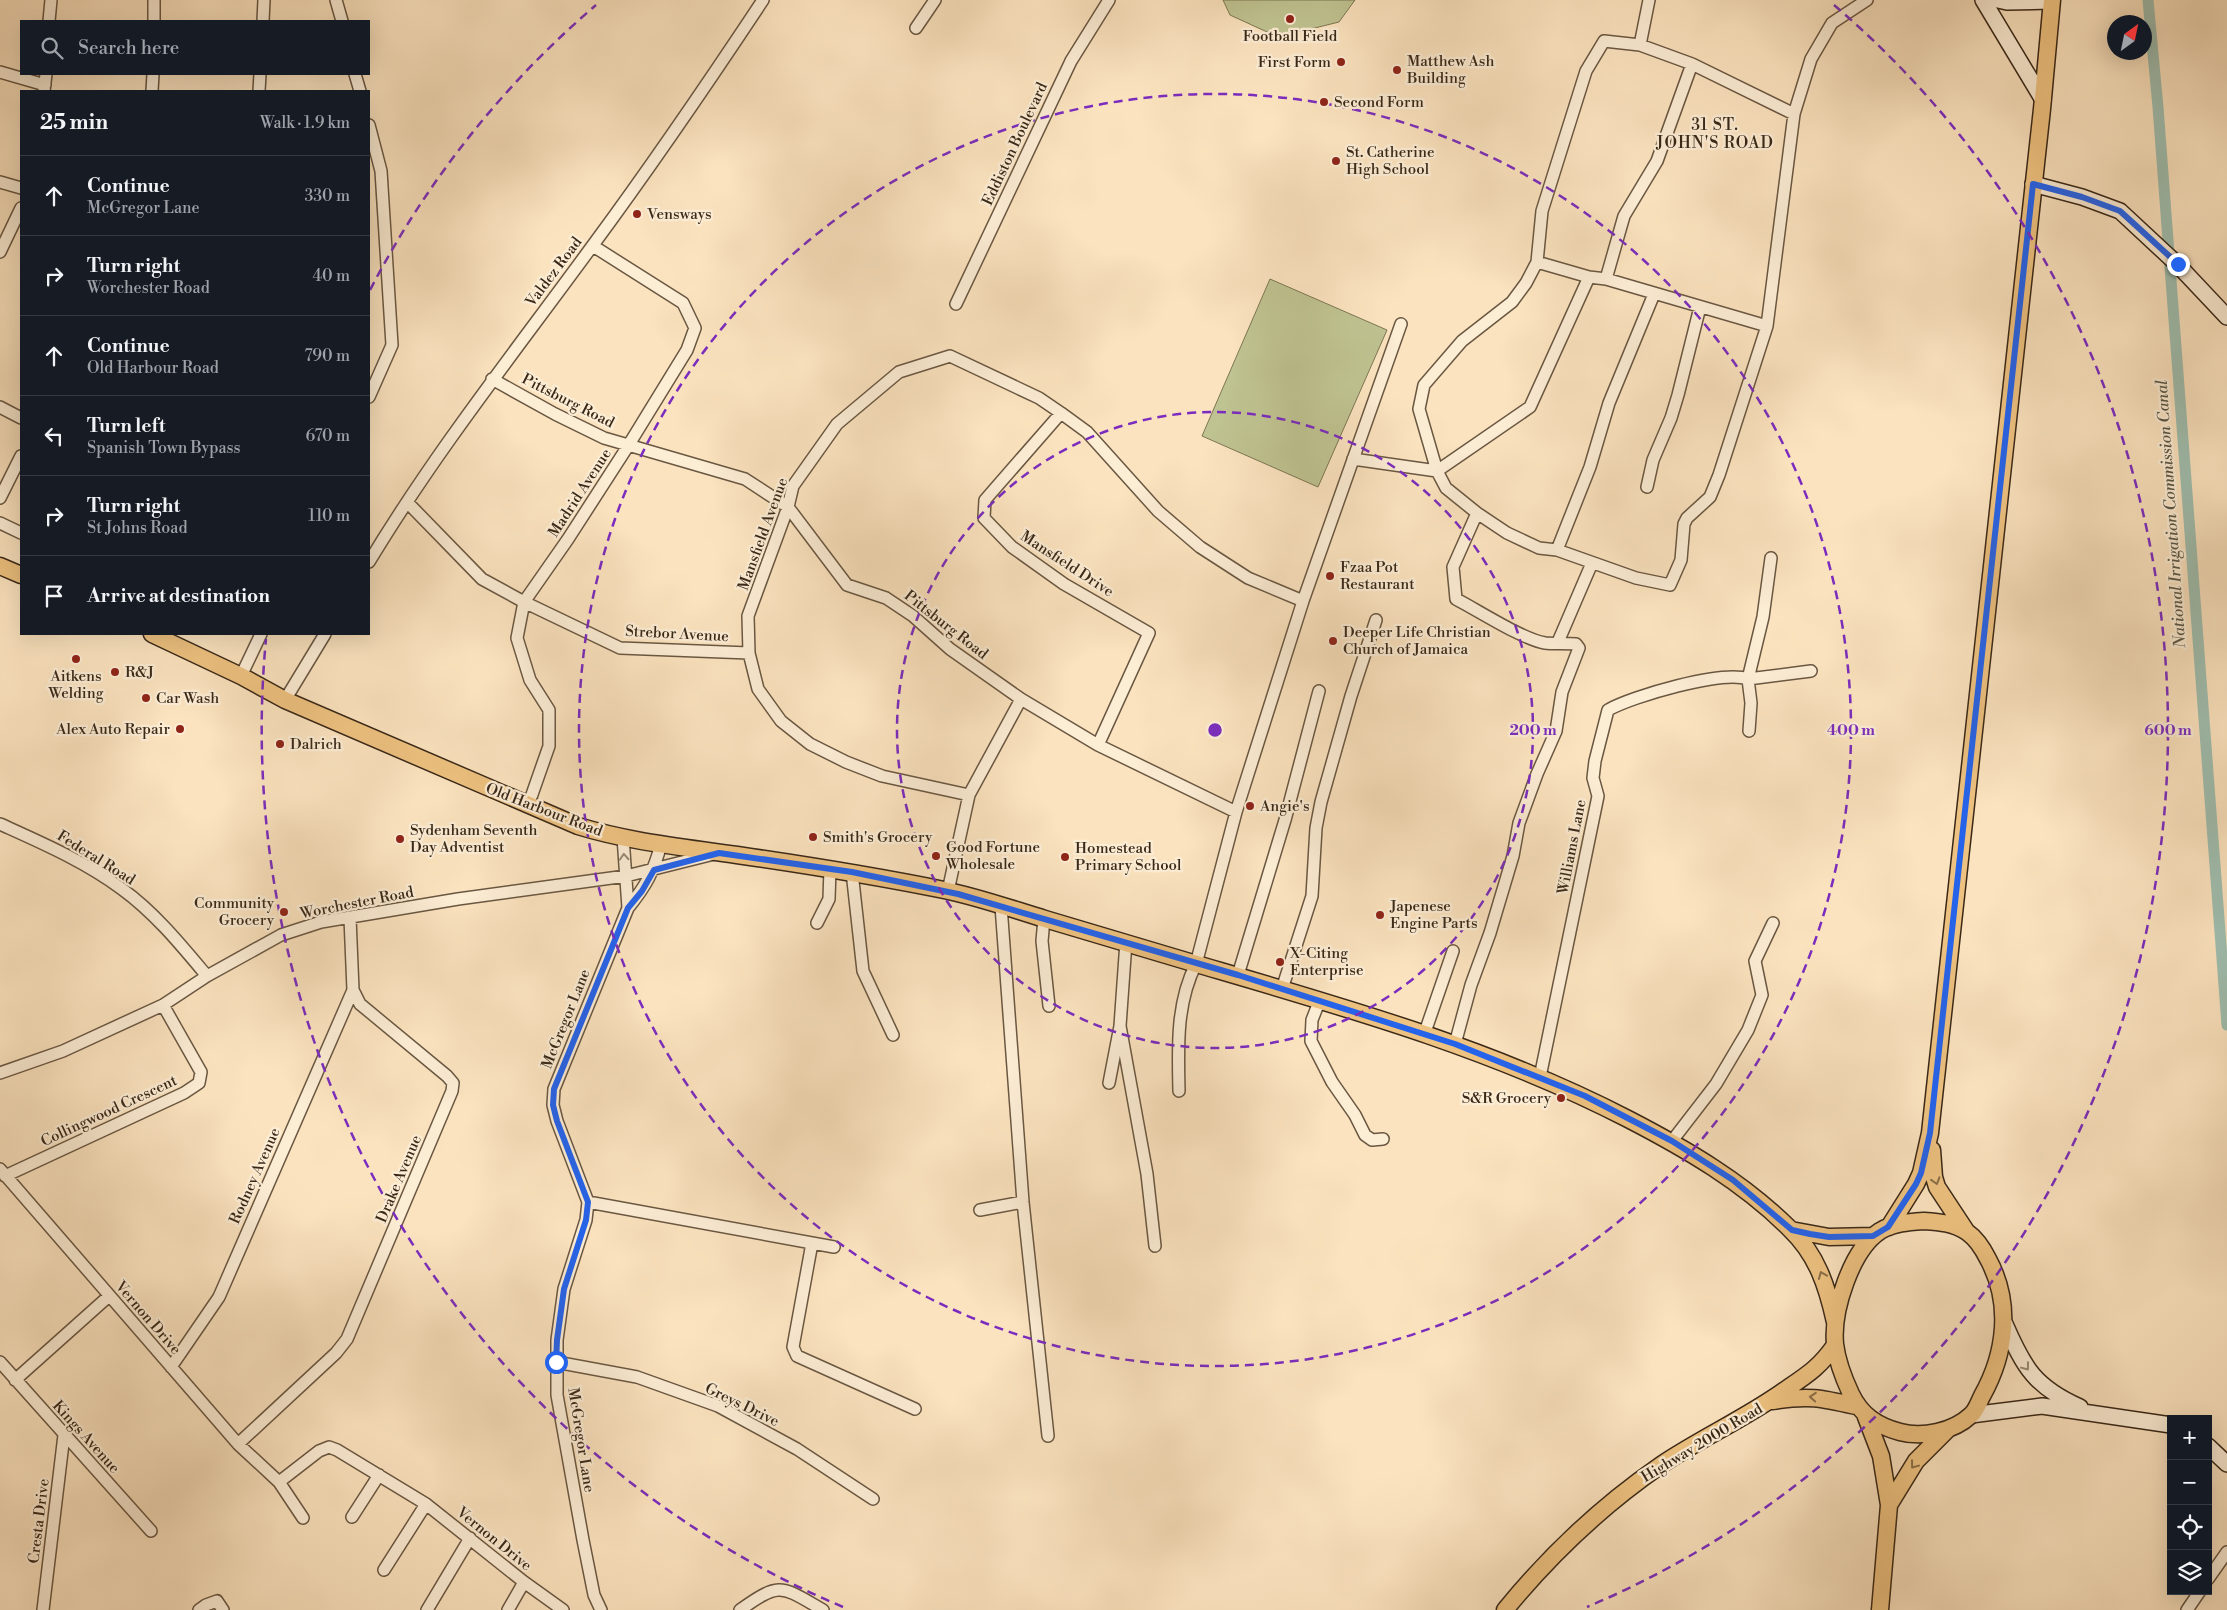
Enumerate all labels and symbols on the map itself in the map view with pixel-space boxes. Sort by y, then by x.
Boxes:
marker: Football Field [1284,13,1296,25]
north arrow [2107,15,2152,60]
place label: Football Field [1243,27,1338,46]
place label: Matthew Ash Building [1406,52,1494,88]
place label: First Form [1258,53,1331,72]
marker: First Form [1335,56,1347,68]
marker: Matthew Ash Building [1391,64,1403,76]
street label: Eddiston Boulevard [978,79,1052,209]
place label: Second Form [1334,93,1424,112]
marker: Second Form [1318,96,1330,108]
district label: 31 ST. JOHN'S ROAD [1655,115,1774,153]
place label: St. Catherine High School [1346,143,1435,179]
marker: St. Catherine High School [1330,155,1342,167]
place label: Vensways [646,205,712,224]
marker: Vensways [631,208,643,220]
street label: Valdez Road [521,233,587,312]
route end [2167,253,2190,276]
street label: Pittsburg Road [519,370,618,433]
water label: National Irrigation Commission Canal [2152,378,2190,650]
street label: Madrid Avenue [544,445,616,541]
street label: Mansfield Avenue [734,475,792,593]
street label: Mansfield Drive [1017,527,1117,601]
place label: Fzaa Pot Restaurant [1340,558,1415,594]
marker: Fzaa Pot Restaurant [1324,570,1336,582]
street label: Pittsburg Road [900,586,992,664]
street label: Strebor Avenue [625,622,729,646]
place label: Deeper Life Christian Church of Jamaica [1343,623,1491,659]
marker: Deeper Life Christian Church of Jamaica [1327,635,1339,647]
marker: Aitkens Welding [70,653,82,665]
place label: R&J [125,663,154,682]
marker: R&J [109,666,121,678]
place label: Aitkens Welding [48,667,104,703]
place label: Car Wash [156,689,219,708]
marker: Car Wash [140,692,152,704]
place label: Alex Auto Repair [55,720,171,739]
centre of rings [1206,721,1224,739]
text: 200 m [1509,721,1557,740]
text: 400 m [1827,721,1875,740]
text: 600 m [2144,721,2192,740]
marker: Alex Auto Repair [174,723,186,735]
place label: Dalrich [290,735,342,754]
marker: Dalrich [274,738,286,750]
street label: Old Harbour Road [483,779,606,841]
place label: Angie's [1259,797,1309,816]
street label: Williams Lane [1553,798,1591,897]
marker: Angie's [1244,800,1256,812]
place label: Sydenham Seventh Day Adventist [410,821,538,857]
street label: Federal Road [53,826,139,890]
place label: Smith's Grocery [823,828,933,847]
marker: Smith's Grocery [807,831,819,843]
marker: Sydenham Seventh Day Adventist [394,833,406,845]
place label: Good Fortune Wholesale [945,838,1040,874]
place label: Homestead Primary School [1075,839,1182,875]
marker: Good Fortune Wholesale [930,850,942,862]
marker: Homestead Primary School [1059,851,1071,863]
one-way arrow [619,853,630,861]
street label: Worchester Road [298,883,416,923]
place label: Community Grocery [194,894,275,930]
place label: Japenese Engine Parts [1389,897,1477,933]
marker: Community Grocery [278,906,290,918]
marker: Japenese Engine Parts [1374,909,1386,921]
place label: X-Citing Enterprise [1289,944,1364,980]
marker: X-Citing Enterprise [1274,956,1286,968]
street label: McGregor Lane [537,966,595,1072]
street label: Collingwood Crescent [38,1071,181,1151]
place label: S&R Grocery [1462,1089,1552,1108]
marker: S&R Grocery [1555,1092,1567,1104]
street label: Rodney Avenue [225,1125,285,1227]
street label: Drake Avenue [372,1132,426,1226]
one-way arrow [1930,1176,1940,1185]
one-way arrow [1817,1271,1828,1280]
street label: Vernon Drive [110,1277,185,1359]
route start [545,1351,568,1374]
one-way arrow [2021,1361,2029,1370]
street label: Greys Drive [702,1379,782,1431]
street label: McGregor Lane [563,1386,599,1494]
one-way arrow [1809,1392,1817,1403]
street label: Kings Avenue [48,1397,124,1477]
street label: Highway 2000 Road [1638,1399,1767,1487]
one-way arrow [1912,1459,1920,1468]
street label: Cresta Drive [24,1477,54,1565]
street label: Vernon Drive [452,1502,535,1575]

